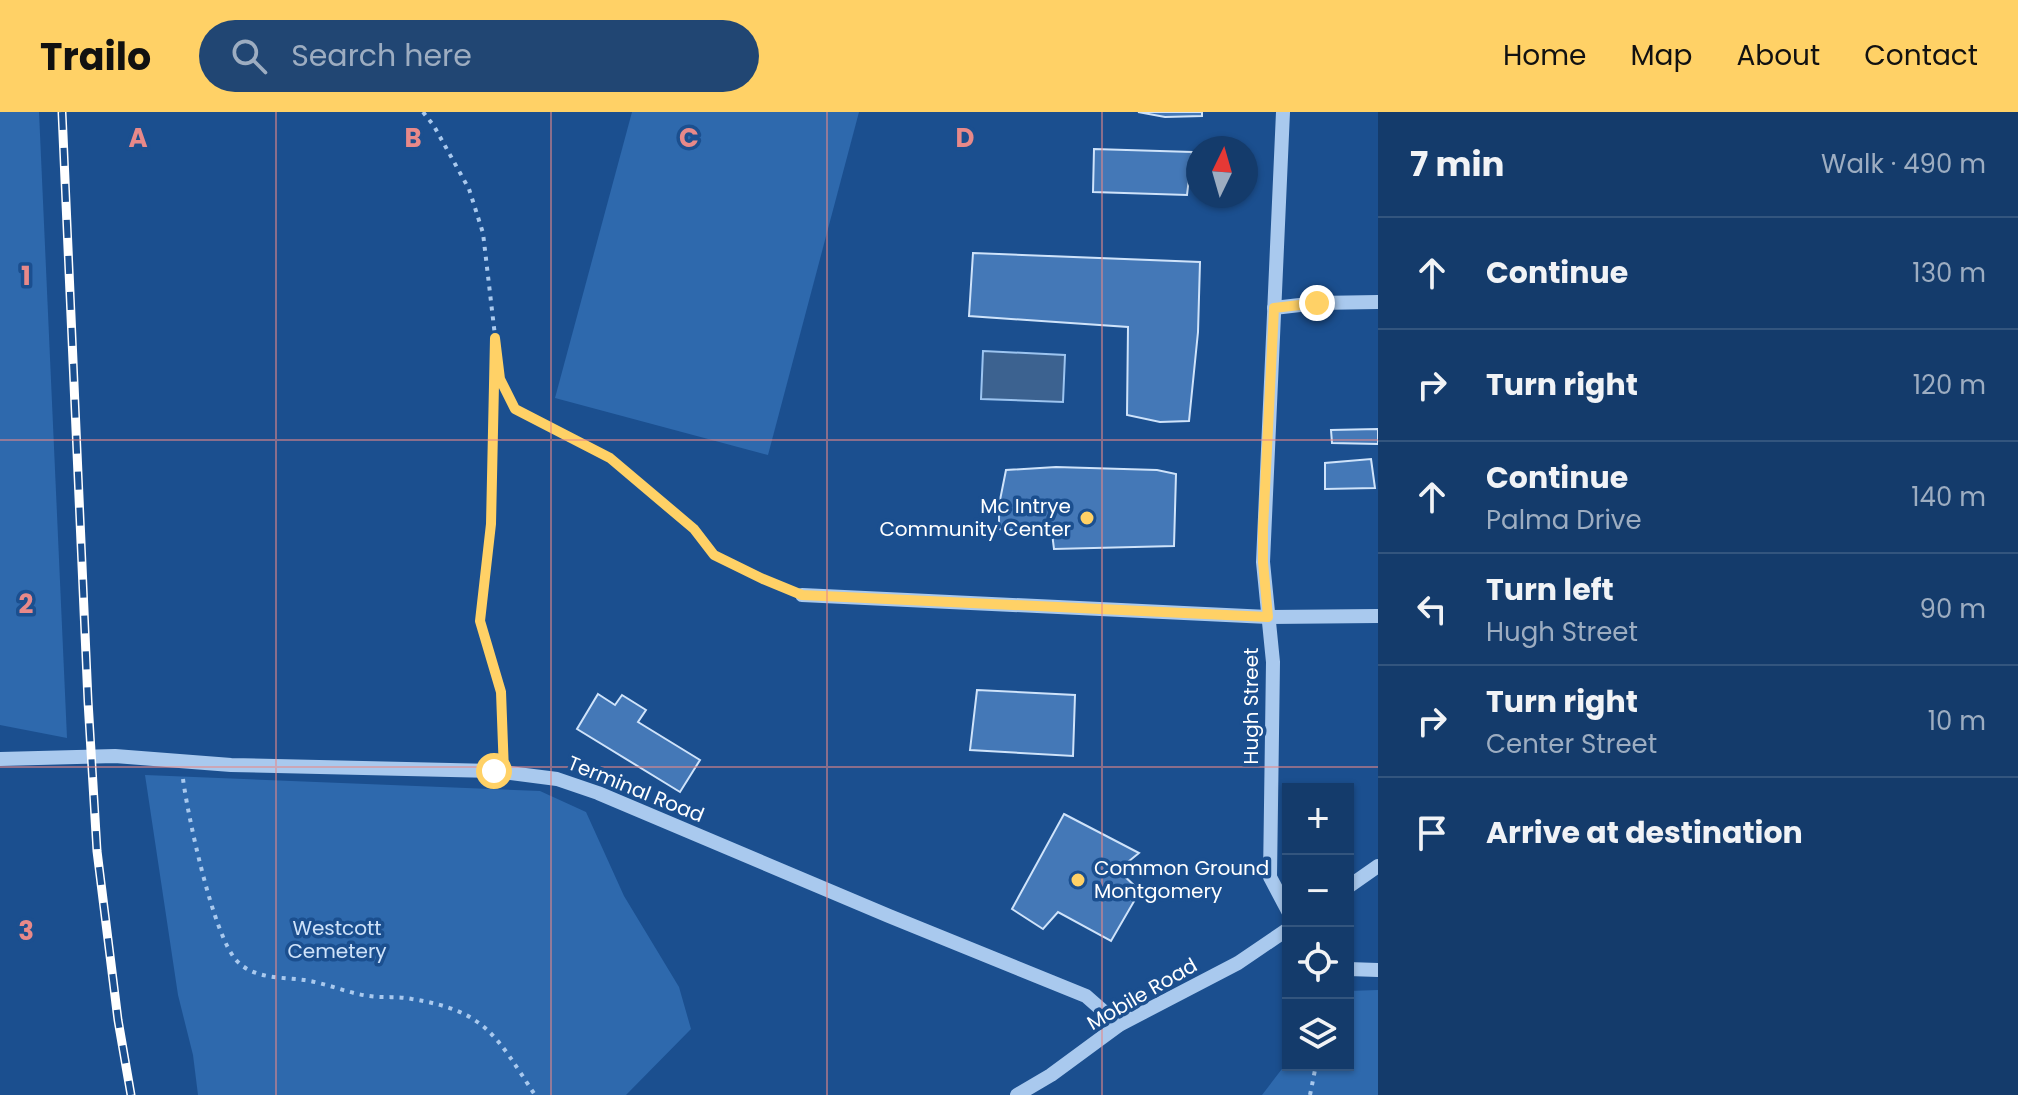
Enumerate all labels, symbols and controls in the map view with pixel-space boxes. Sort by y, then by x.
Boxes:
search box [199,20,759,92]
text: Trailo [40,30,151,83]
icon: search [227,34,271,78]
text: Search here [291,34,472,77]
text: Home [1503,36,1586,75]
text: Map [1630,36,1692,75]
text: About [1736,36,1820,75]
text: Contact [1864,36,1978,75]
text: A [128,120,148,156]
text: B [404,120,422,156]
text: C [679,120,699,156]
text: D [956,120,975,156]
north arrow [1186,136,1258,208]
text: 7 min [1410,140,1504,188]
text: Walk · 490 m [1821,146,1986,182]
icon: ahead [1410,251,1454,295]
text: Continue [1486,251,1628,294]
text: 130 m [1912,255,1986,291]
text: 1 [21,258,31,294]
route end [1299,285,1335,321]
icon: right [1410,363,1454,407]
text: Turn right [1486,363,1638,406]
text: 120 m [1913,367,1986,403]
text: Continue [1486,456,1628,499]
icon: ahead [1410,475,1454,519]
text: 140 m [1911,479,1986,515]
place label: Mc Intrye Community Center [879,492,1071,543]
text: Palma Drive [1486,502,1642,538]
marker: Mc Intrye Community Center [1078,509,1096,527]
text: Turn left [1486,568,1614,611]
text: 2 [19,586,34,622]
icon: left [1410,587,1454,631]
text: 90 m [1920,591,1986,627]
text: Hugh Street [1486,614,1638,650]
street label: Hugh Street [1237,648,1265,764]
text: Turn right [1486,680,1638,723]
icon: right [1410,699,1454,743]
text: 10 m [1928,703,1986,739]
text: Center Street [1486,726,1657,762]
street label: Terminal Road [564,749,708,829]
route start [476,753,512,789]
map controls [1282,783,1354,1071]
button: + [1282,783,1354,855]
icon: arrive [1410,811,1454,855]
text: Arrive at destination [1486,811,1803,854]
place label: Common Ground Montgomery [1094,854,1269,905]
button: − [1282,855,1354,927]
marker: Common Ground Montgomery [1069,871,1087,889]
text: 3 [18,913,34,949]
park label: Westcott Cemetery [287,914,387,965]
button: locate [1282,927,1354,999]
street label: Mobile Road [1082,951,1202,1037]
button: layers [1282,999,1354,1071]

